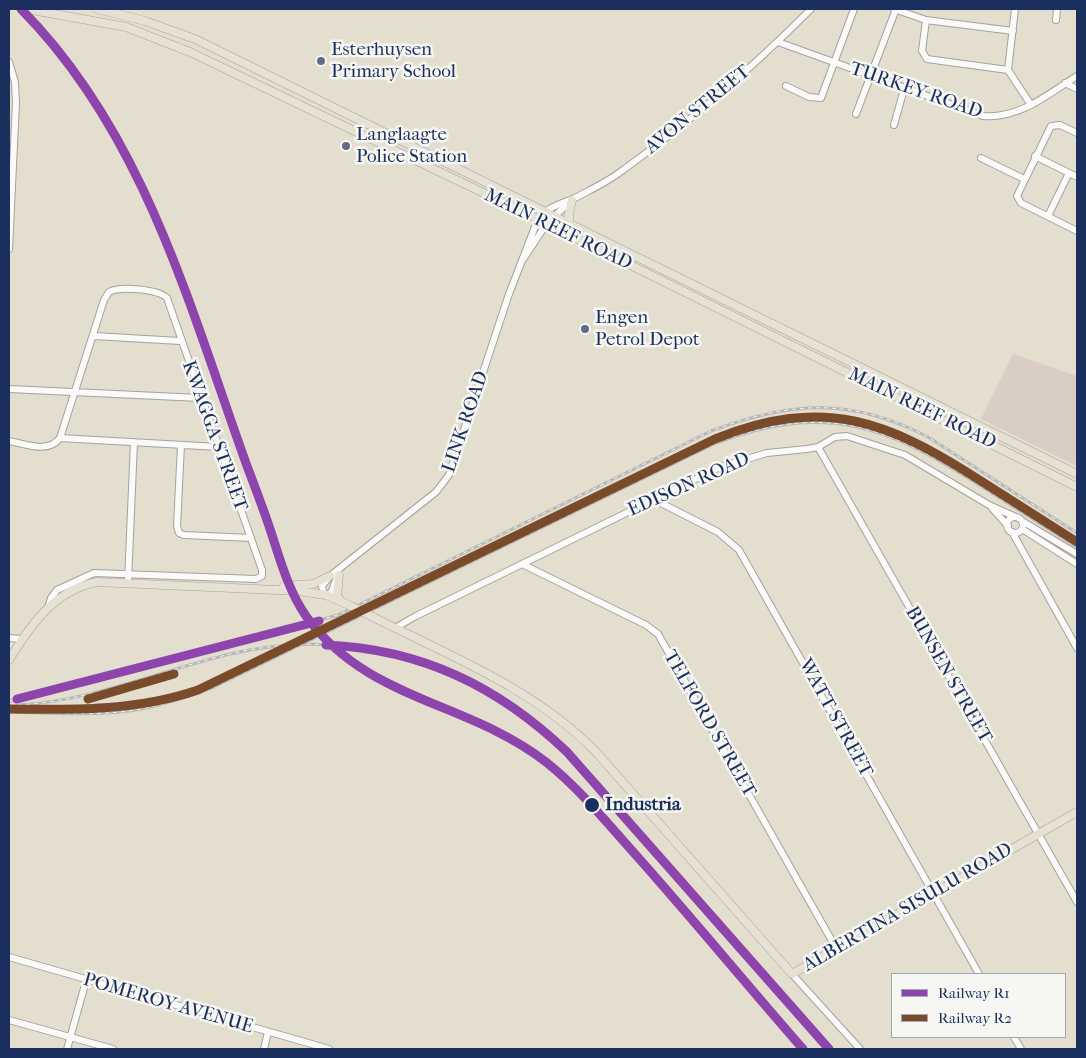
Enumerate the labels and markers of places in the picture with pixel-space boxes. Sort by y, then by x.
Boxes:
place label: Esterhuysen Primary School [331,39,456,83]
marker: Esterhuysen Primary School [315,55,327,67]
place label: Langlaagte Police Station [356,124,467,168]
marker: Langlaagte Police Station [340,140,352,152]
place label: Engen Petrol Depot [595,307,700,351]
marker: Engen Petrol Depot [579,323,591,335]
place label: Industria [605,794,681,816]
marker: Industria [583,796,601,814]

